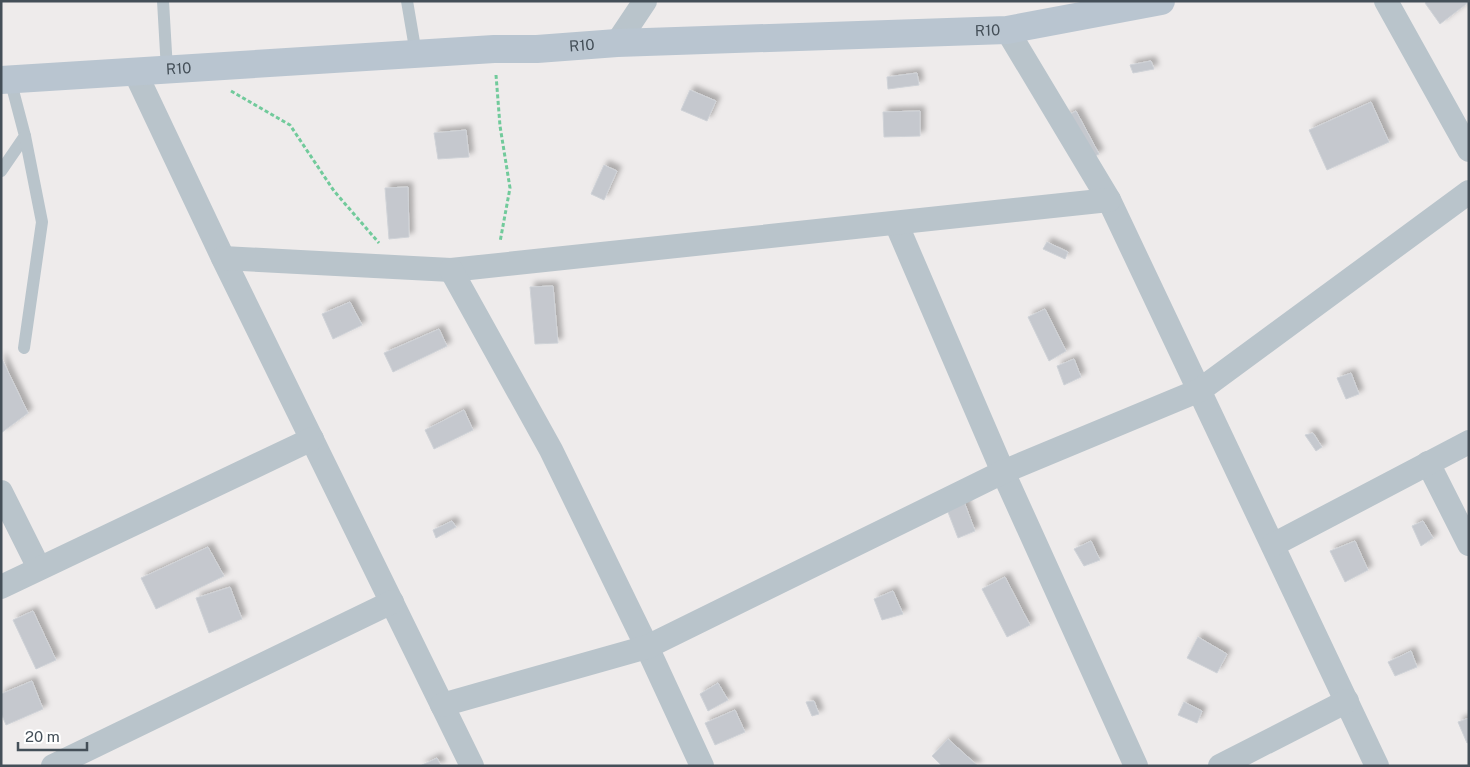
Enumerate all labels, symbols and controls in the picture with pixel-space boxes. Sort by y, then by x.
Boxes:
street label: R10 [975,21,1001,39]
street label: R10 [569,36,595,55]
street label: R10 [165,59,192,78]
scale bar [18,720,86,752]
text: 20 m [25,728,60,745]

